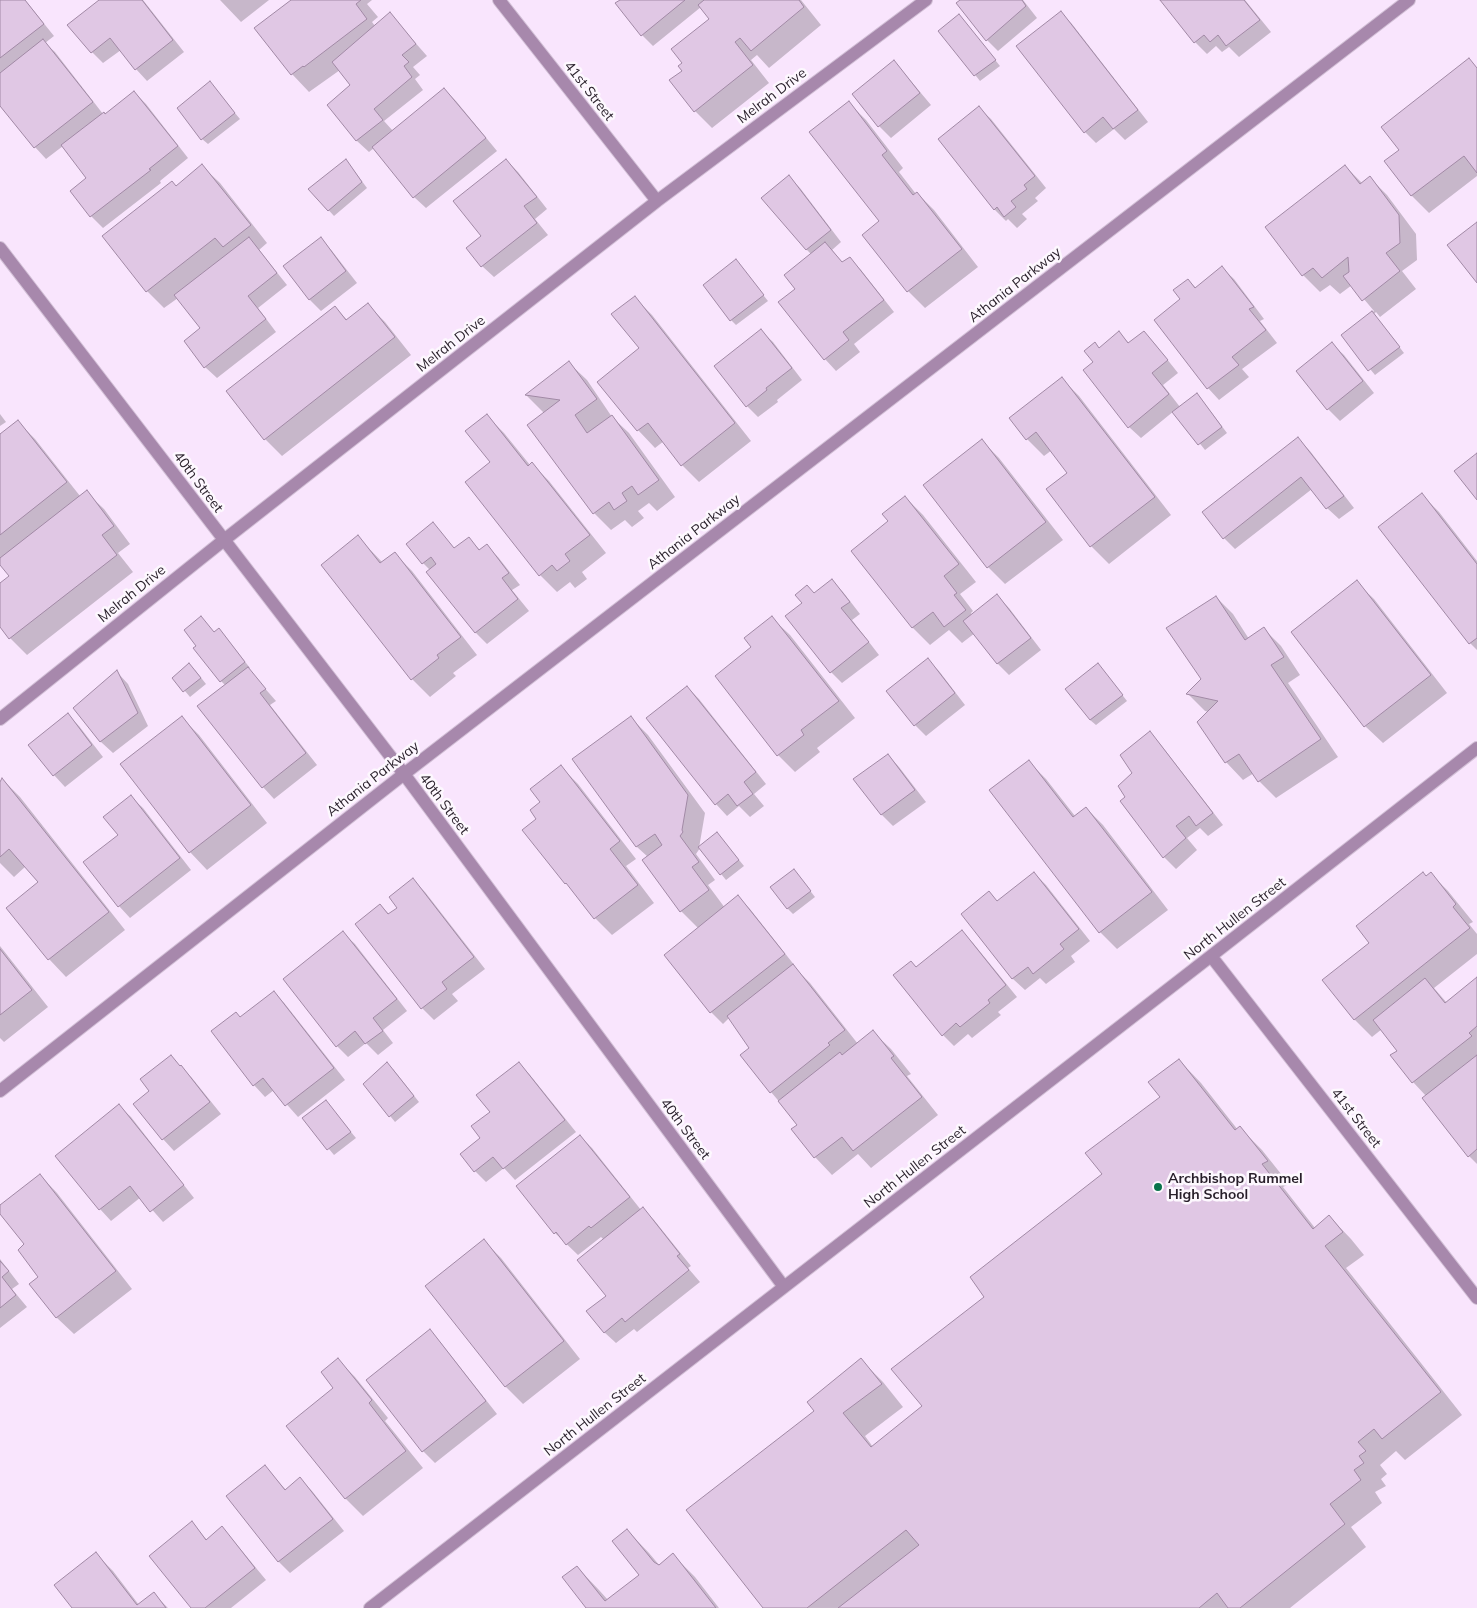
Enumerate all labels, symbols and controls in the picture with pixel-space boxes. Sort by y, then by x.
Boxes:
street label: 41st Street [561,58,617,124]
street label: Melrah Drive [734,65,810,127]
street label: Athania Parkway [966,244,1064,326]
street label: Melrah Drive [414,312,488,376]
street label: 40th Street [170,448,226,516]
street label: Athania Parkway [645,491,743,573]
street label: Melrah Drive [95,562,169,626]
street label: Athania Parkway [324,738,422,820]
street label: 40th Street [416,770,472,838]
street label: North Hullen Street [1181,874,1289,964]
street label: 41st Street [1328,1085,1384,1151]
street label: 40th Street [657,1095,713,1163]
street label: North Hullen Street [861,1122,969,1212]
place label: Archbishop Rummel High School [1168,1171,1303,1204]
marker: Archbishop Rummel High School [1152,1181,1164,1193]
street label: North Hullen Street [541,1370,649,1460]

